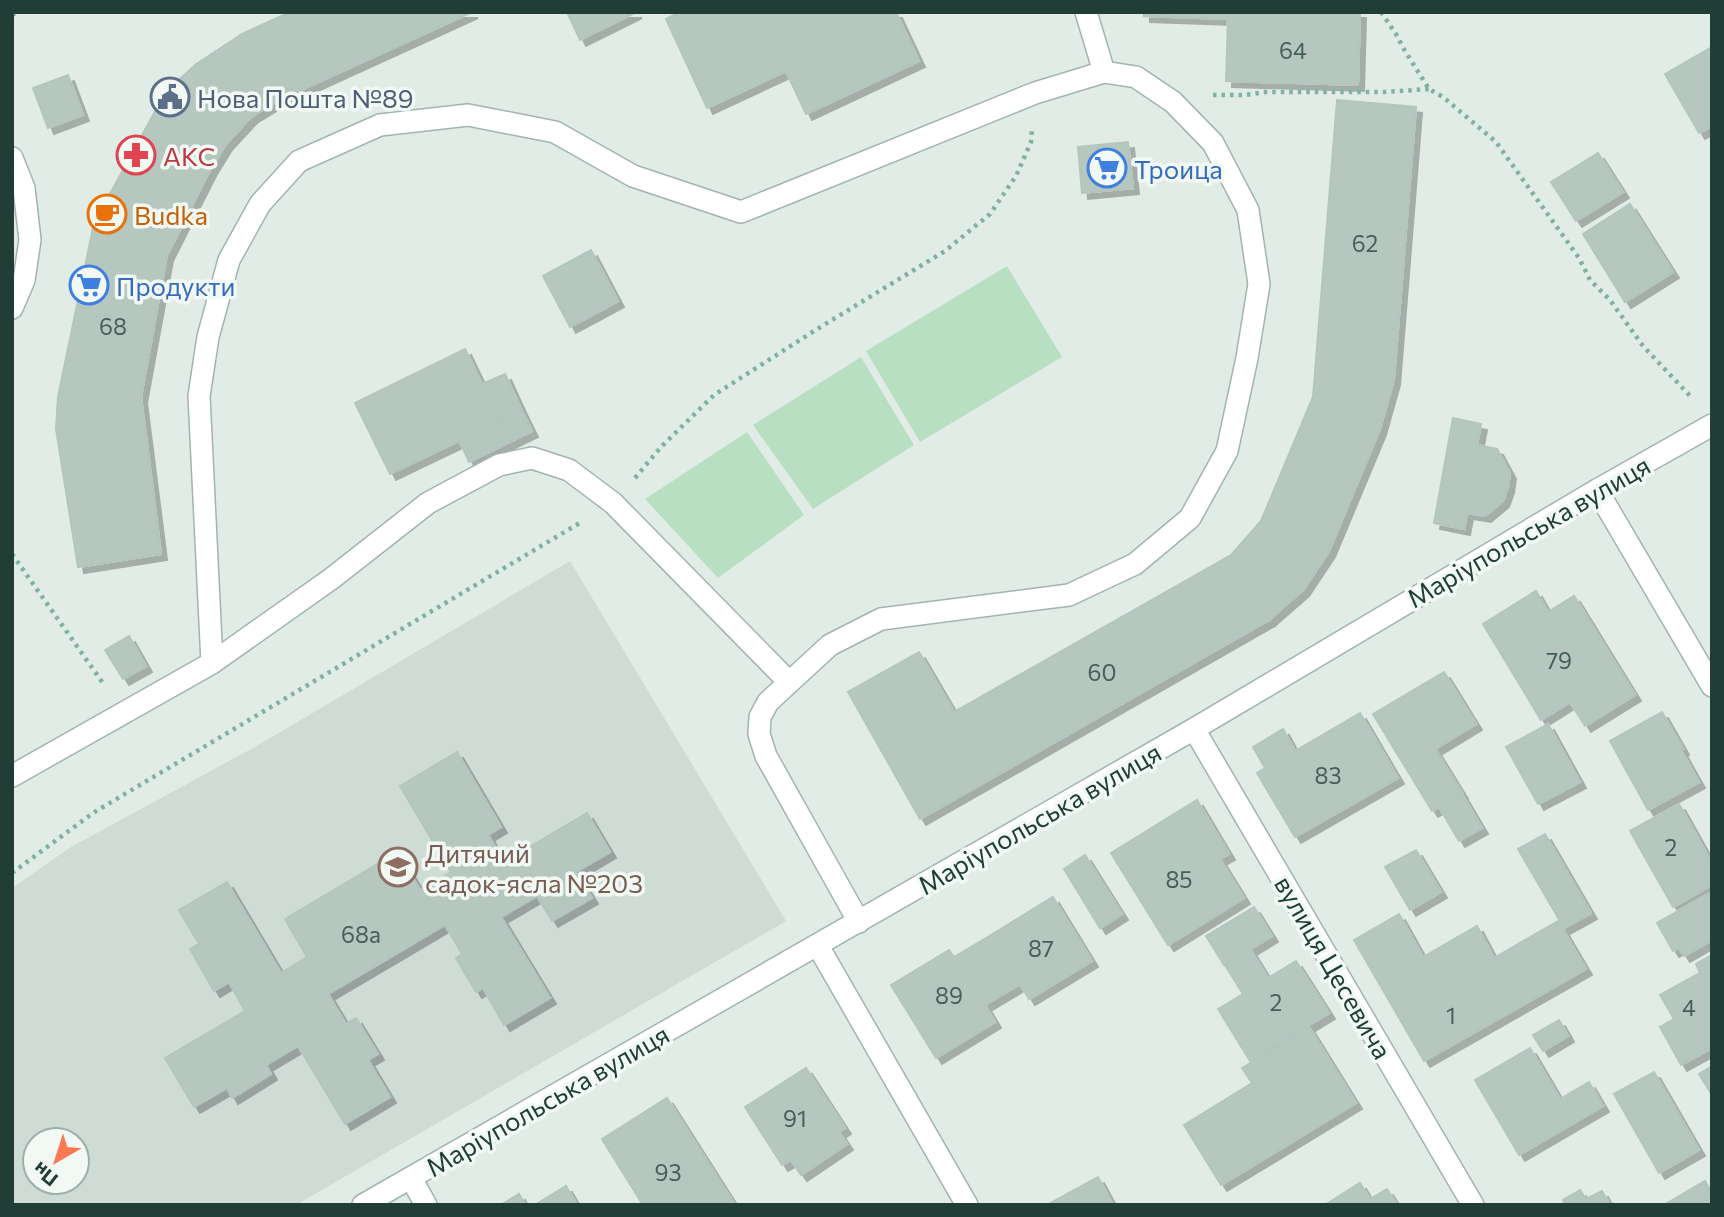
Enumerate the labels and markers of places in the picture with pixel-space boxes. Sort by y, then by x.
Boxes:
public building icon: Нова Пошта №89 [149,76,191,118]
place label: Нова Пошта №89 [197,82,414,113]
pharmacy icon: АКС [115,134,157,176]
place label: АКС [163,140,215,171]
supermarket icon: Троица [1086,147,1128,189]
place label: Троица [1134,153,1223,184]
cafe icon: Budka [86,193,128,235]
place label: Budka [134,199,208,230]
supermarket icon: Продукти [68,264,110,306]
place label: Продукти [116,270,236,301]
place label: Дитячий садок-ясла №203 [425,837,643,898]
school or university icon: Дитячий садок-ясла №203 [377,846,419,888]

